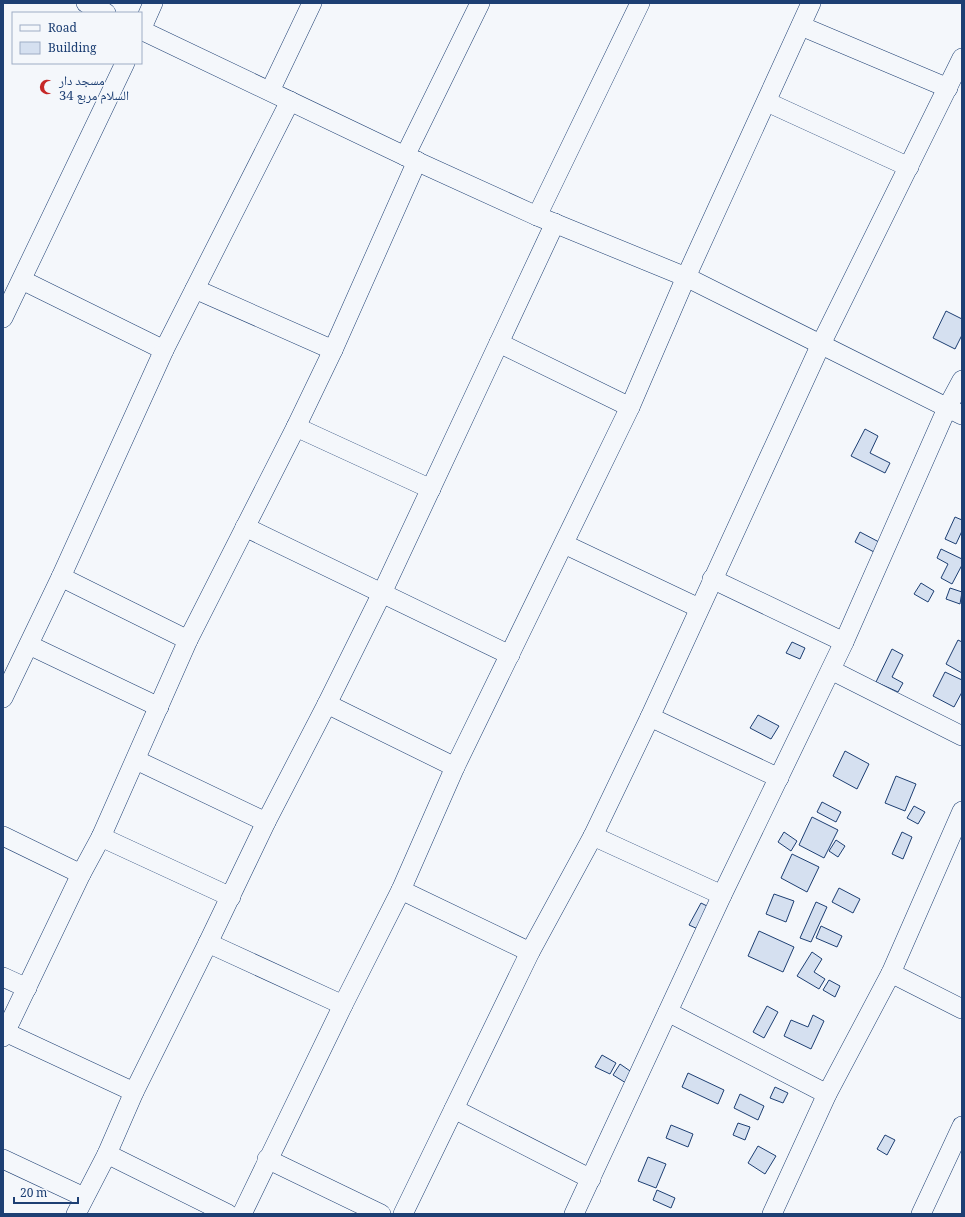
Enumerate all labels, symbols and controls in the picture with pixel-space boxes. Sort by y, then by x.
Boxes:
legend [12,12,142,64]
text: Road [48,19,78,40]
text: Building [48,39,97,60]
place label: مسجد دار السلام مربع 34 [58,71,129,108]
mosque icon: مسجد دار السلام مربع 34 [38,78,56,96]
scale bar [14,1179,78,1205]
text: 20 m [20,1184,47,1205]

